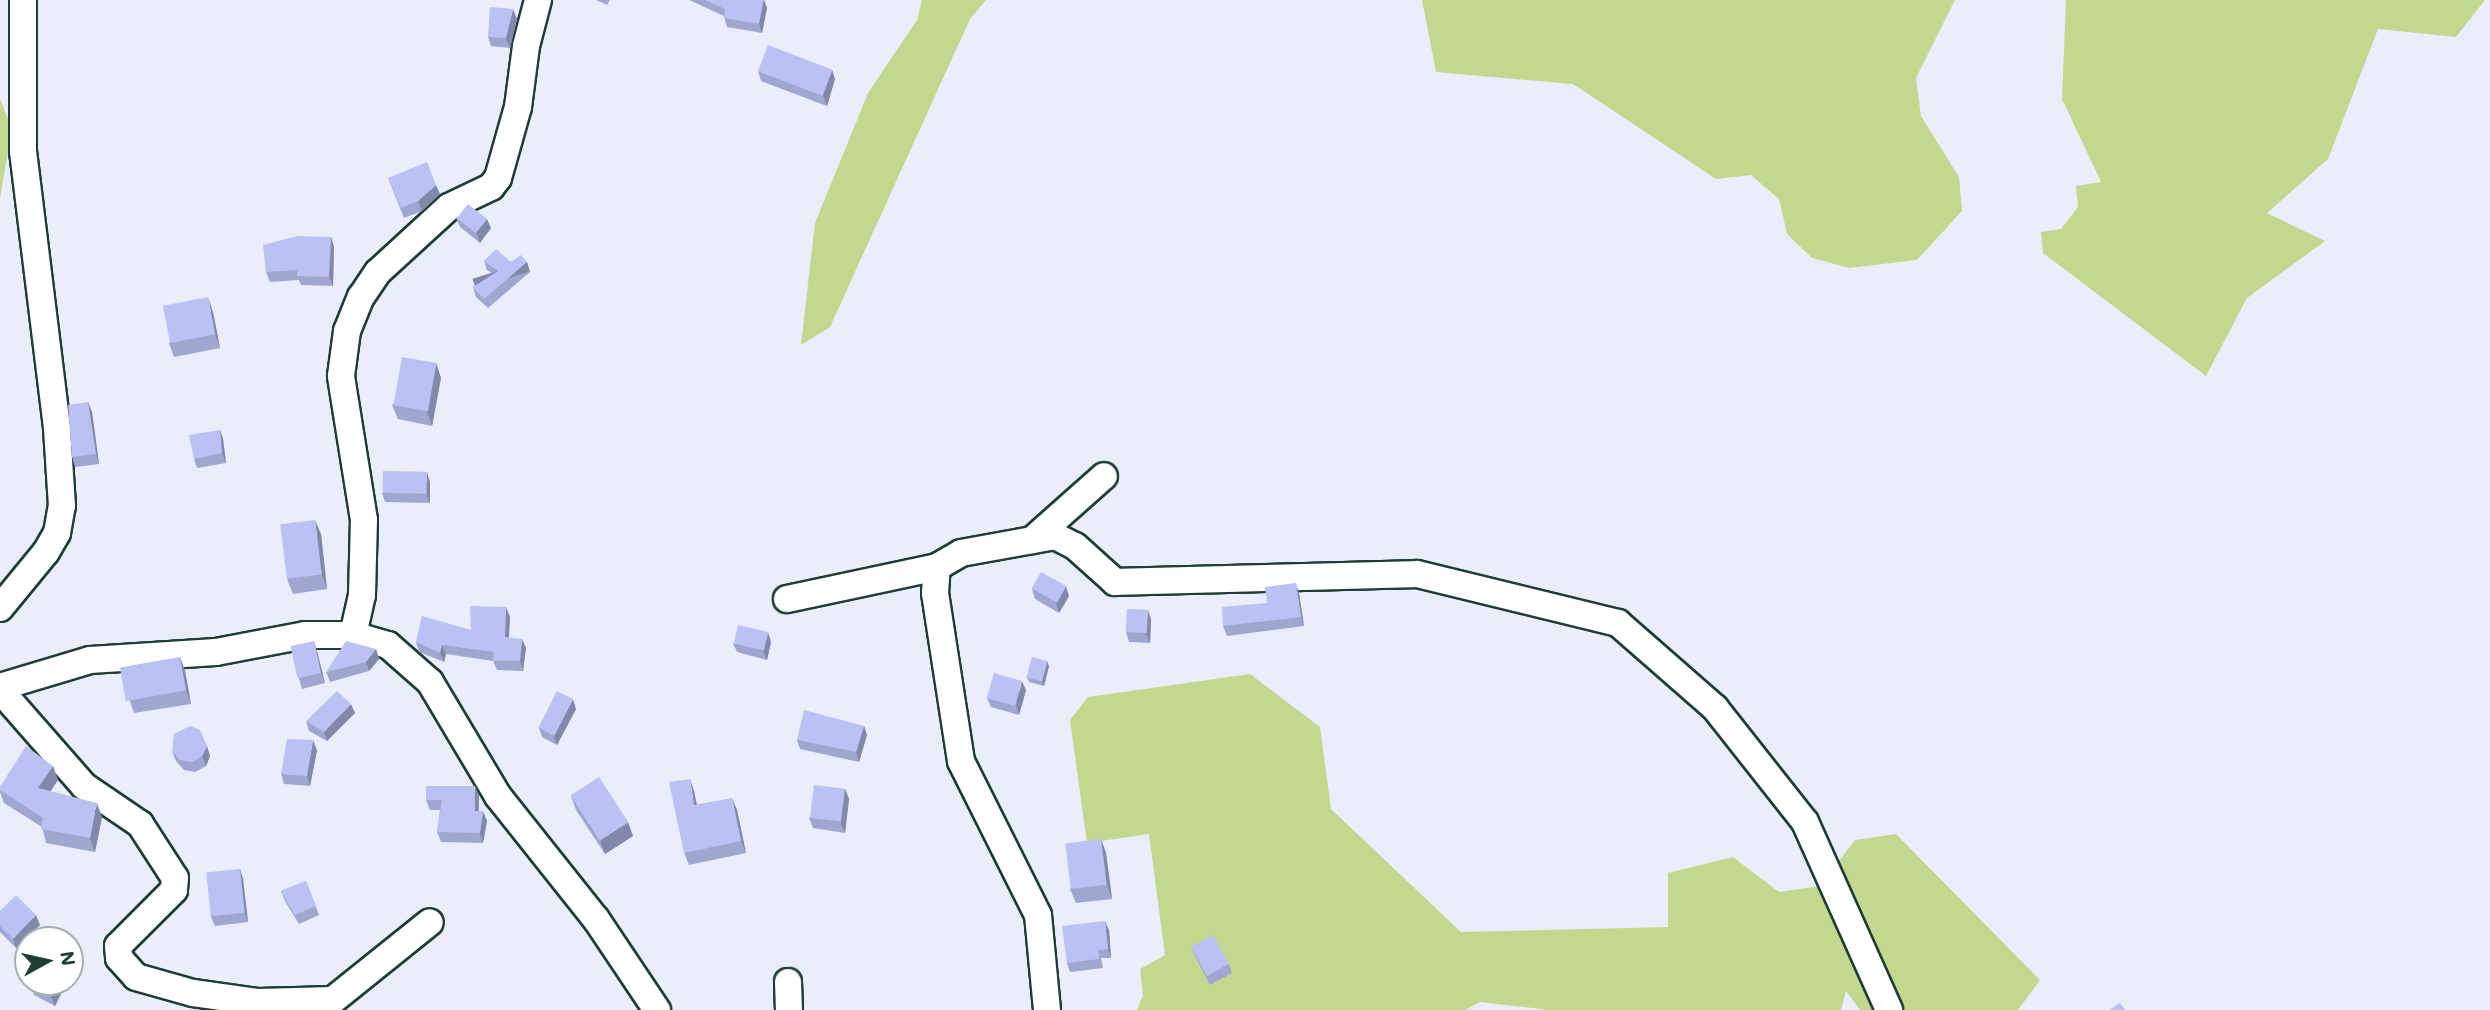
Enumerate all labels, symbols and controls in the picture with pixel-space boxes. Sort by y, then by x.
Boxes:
north arrow [14,926,84,996]
text: N [55,949,82,967]

